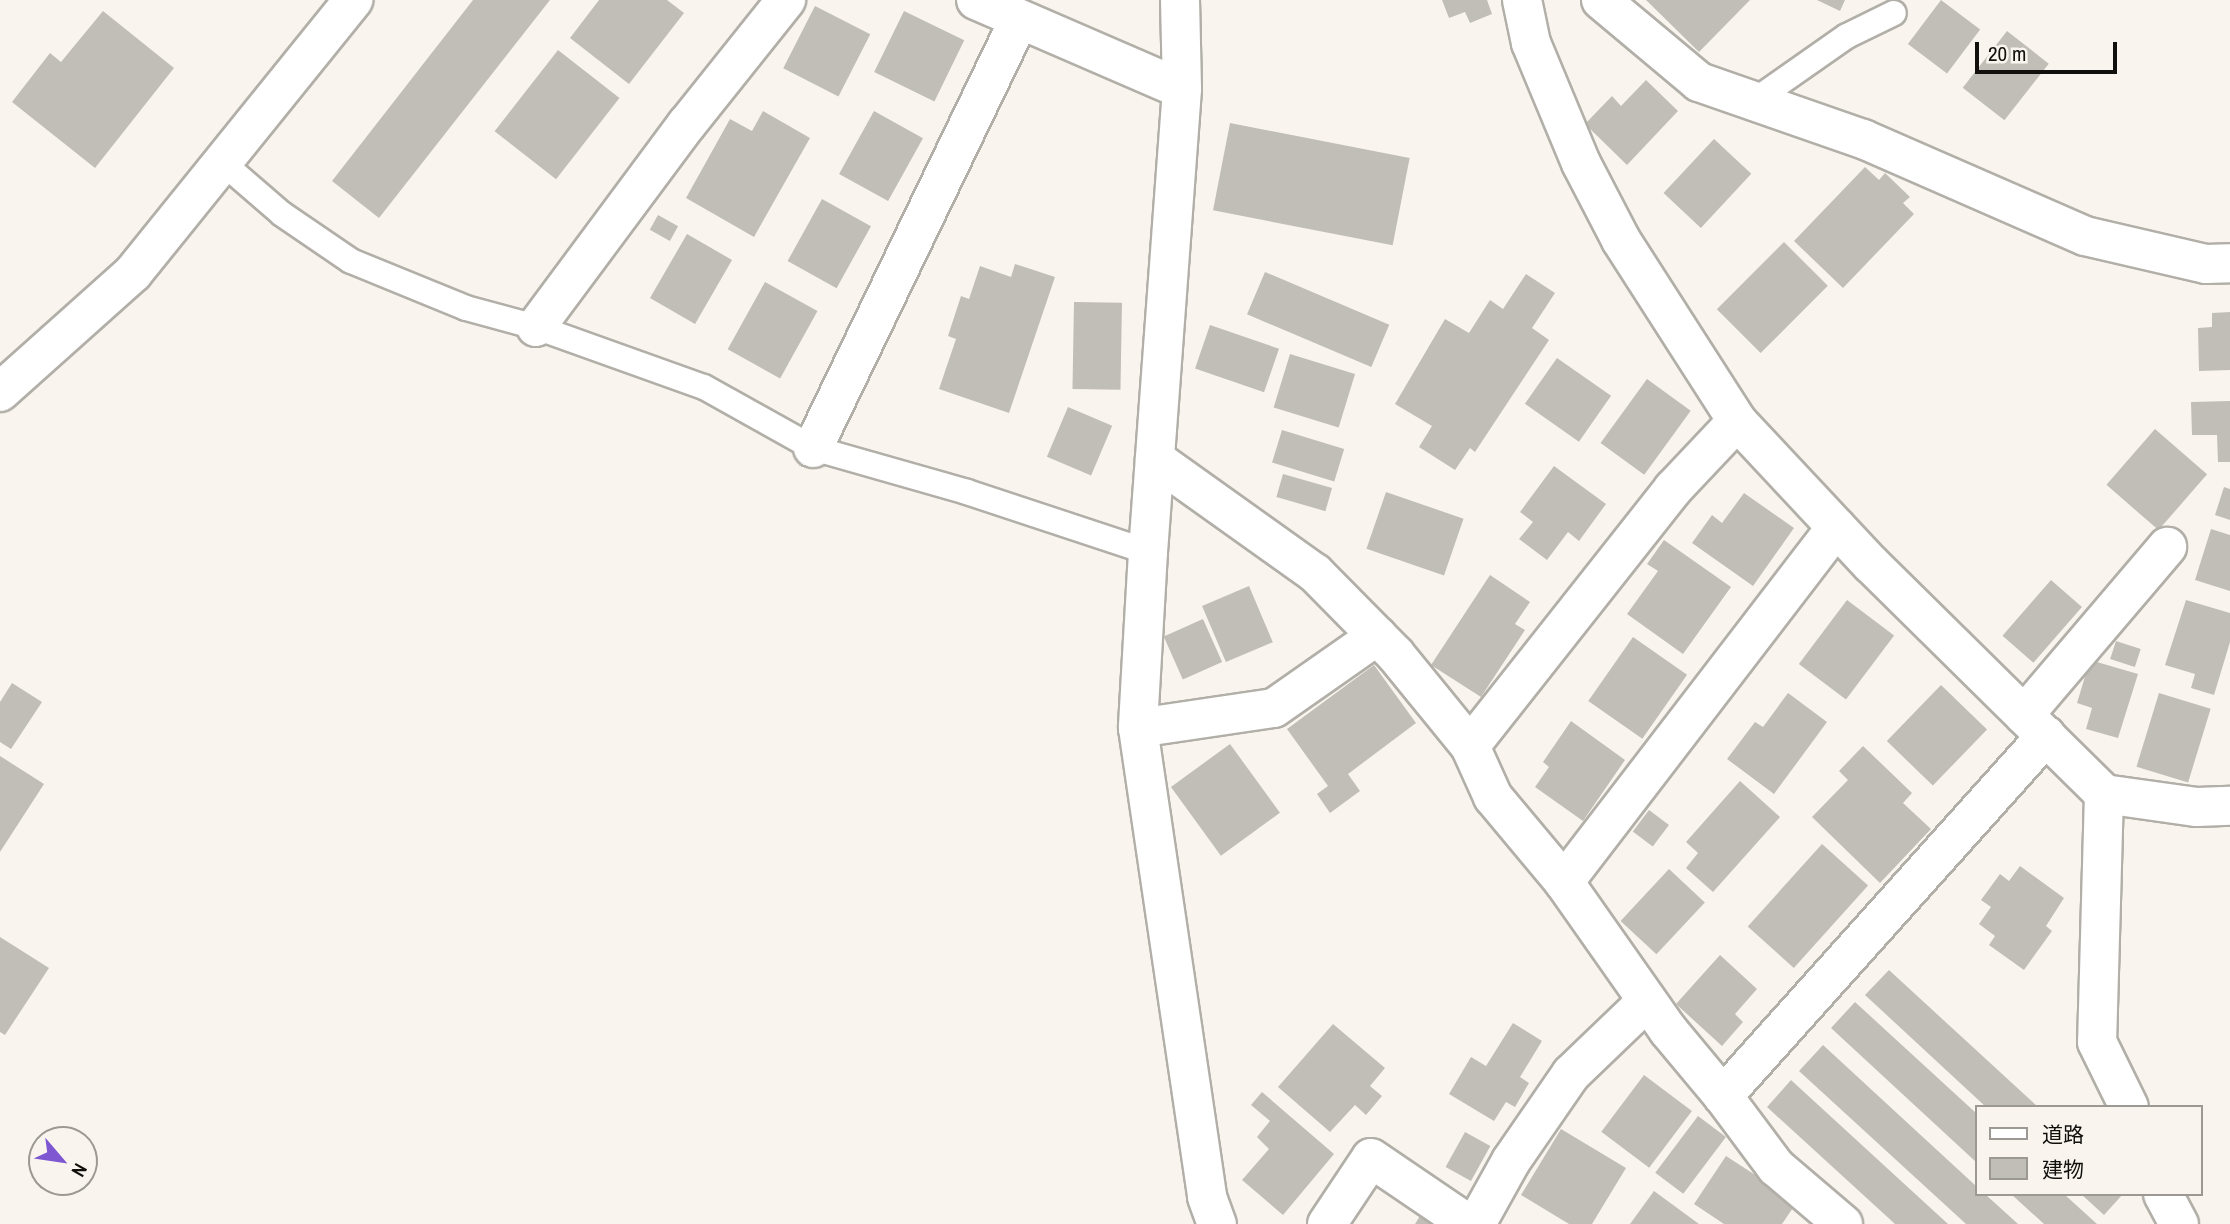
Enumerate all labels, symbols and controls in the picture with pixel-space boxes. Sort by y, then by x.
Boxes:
scale bar [1978,28,2120,72]
text: 20 m [1988,39,2026,68]
legend [1974,1105,2202,1196]
text: 道路 [2042,1120,2084,1149]
north arrow [28,1126,98,1196]
text: 建物 [2042,1155,2084,1184]
text: N [66,1159,94,1181]

